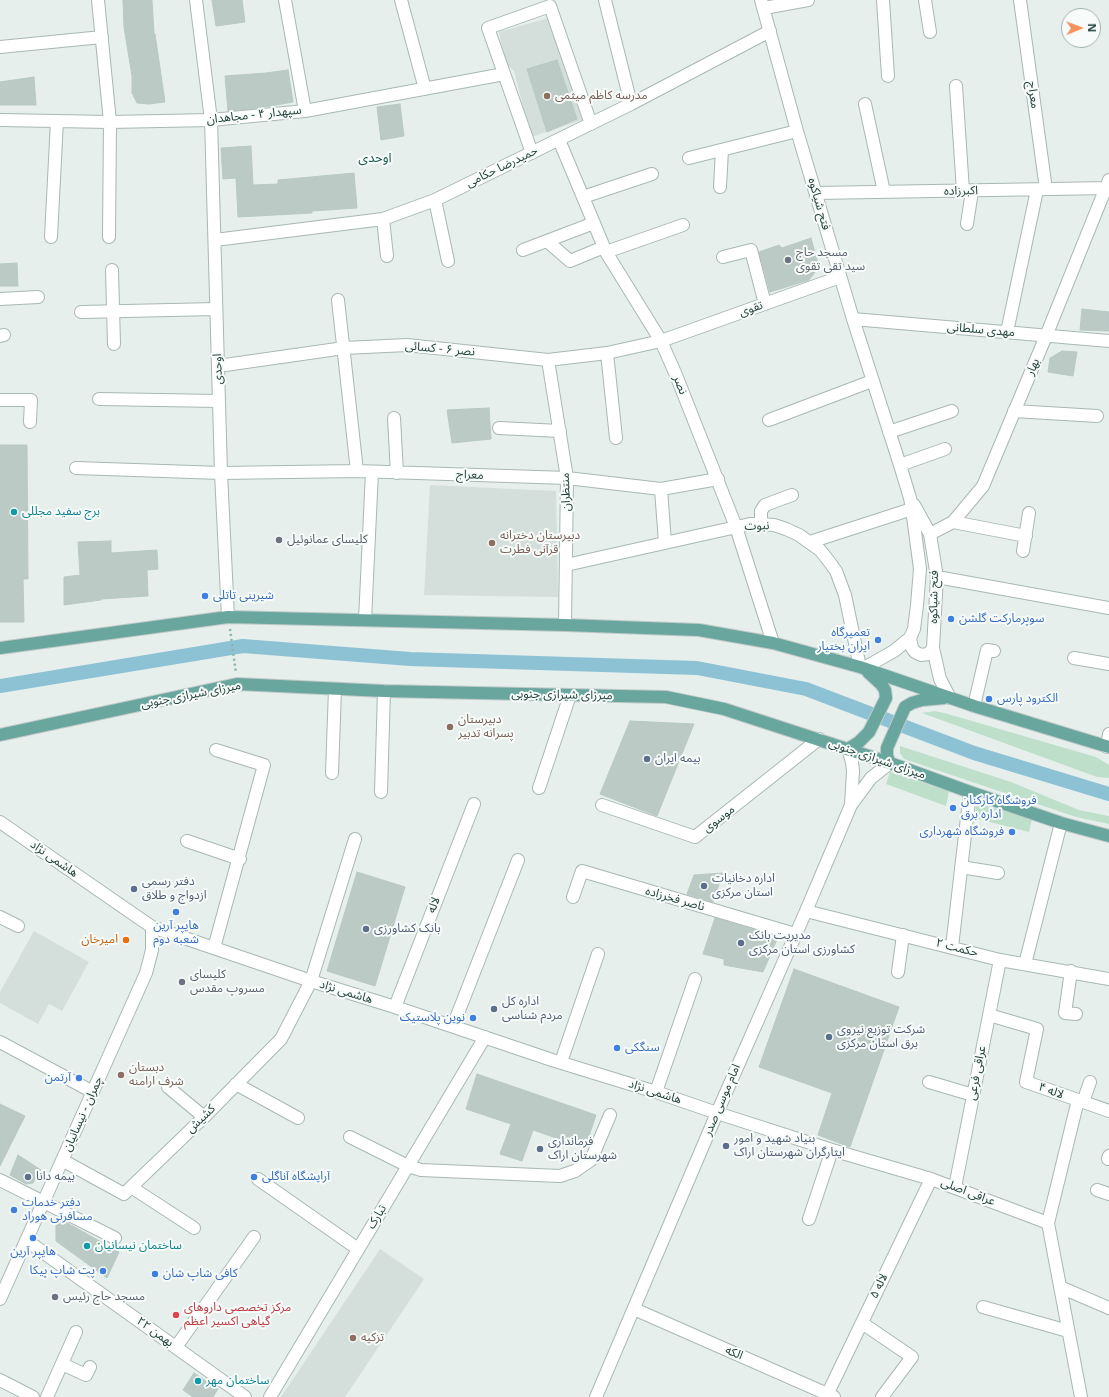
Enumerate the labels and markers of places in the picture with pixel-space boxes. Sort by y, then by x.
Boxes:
place label: مدرسه كاظم ميثمى [555,89,648,103]
marker: مدرسه كاظم ميثمى [542,91,552,101]
place label: مسجد حاج سید تقی تقوی [796,246,865,274]
marker: مسجد حاج سید تقی تقوی [783,255,793,265]
place label: برج سفید مجللی [22,505,100,519]
marker: برج سفید مجللی [9,507,19,517]
place label: دبیرستان دخترانه قرآنی فطرت [500,529,580,557]
place label: کلیسای عمانوئیل [287,533,368,547]
marker: کلیسای عمانوئیل [274,535,284,545]
marker: دبیرستان دخترانه قرآنی فطرت [487,538,497,548]
place label: شیرینی تاتلی [213,589,274,603]
marker: شیرینی تاتلی [200,591,210,601]
place label: سوپرمارکت گلشن [959,612,1044,626]
marker: سوپرمارکت گلشن [946,614,956,624]
place label: تعمیرگاه ایران بختیار [817,626,870,654]
marker: تعمیرگاه ایران بختیار [873,635,883,645]
place label: الکترود پارس [997,692,1058,706]
marker: الکترود پارس [984,694,994,704]
place label: دبیرستان پسرانه تدبیر [458,713,514,741]
marker: دبیرستان پسرانه تدبیر [445,722,455,732]
place label: بیمه ایران [655,752,701,766]
marker: بیمه ایران [642,754,652,764]
place label: فروشگاه کارکنان اداره برق [961,794,1037,822]
marker: فروشگاه کارکنان اداره برق [948,803,958,813]
place label: فروشگاه شهرداری [920,825,1004,839]
marker: فروشگاه شهرداری [1007,827,1017,837]
place label: اداره دخانیات استان مرکزی [712,872,775,900]
place label: دفتر رسمی ازدواج و طلاق [142,875,207,903]
marker: اداره دخانیات استان مرکزی [699,881,709,891]
marker: دفتر رسمی ازدواج و طلاق [129,884,139,894]
marker: هایپر آرین شعبه دوم [171,907,181,917]
place label: هایپر آرین شعبه دوم [153,919,199,947]
place label: بانک کشاورزی [374,922,441,936]
marker: بانک کشاورزی [361,924,371,934]
place label: مدیریت بانک کشاورزی استان مرکزی [749,929,855,957]
place label: امیرخان [81,933,118,947]
marker: امیرخان [121,935,131,945]
marker: مدیریت بانک کشاورزی استان مرکزی [736,938,746,948]
place label: کلیسای مسروپ مقدس [190,968,265,996]
marker: کلیسای مسروپ مقدس [177,977,187,987]
place label: اداره کل مردم شناسی [502,995,563,1023]
marker: اداره کل مردم شناسی [489,1004,499,1014]
place label: نوین پلاستیک [400,1011,465,1025]
marker: نوین پلاستیک [468,1013,478,1023]
place label: شرکت توزیع نیروی برق استان مرکزی [837,1023,925,1051]
marker: شرکت توزیع نیروی برق استان مرکزی [824,1032,834,1042]
place label: سنگکی [625,1041,660,1055]
marker: سنگکی [612,1043,622,1053]
place label: دبستان شرف ارامنه [129,1061,184,1089]
marker: دبستان شرف ارامنه [116,1070,126,1080]
place label: آرتمن [45,1071,71,1085]
marker: آرتمن [74,1073,84,1083]
place label: بنیاد شهید و امور ایثارگران شهرستان اراک [734,1132,845,1160]
place label: فرمانداری شهرستان اراک [548,1135,617,1163]
marker: بنیاد شهید و امور ایثارگران شهرستان اراک [721,1141,731,1151]
marker: فرمانداری شهرستان اراک [535,1144,545,1154]
place label: بیمه دانا [36,1170,75,1184]
place label: آرایشگاه آناگلی [262,1170,330,1184]
marker: بیمه دانا [23,1172,33,1182]
marker: آرایشگاه آناگلی [249,1172,259,1182]
place label: دفتر خدمات مسافرتی هوراد [22,1196,93,1224]
marker: دفتر خدمات مسافرتی هوراد [9,1205,19,1215]
marker: هایپر آرین [28,1233,38,1243]
place label: ساختمان نیسانیان [95,1239,182,1253]
marker: ساختمان نیسانیان [82,1241,92,1251]
place label: هایپر آرین [10,1245,56,1259]
place label: پت شاپ پیکا [30,1264,95,1278]
marker: پت شاپ پیکا [98,1266,108,1276]
place label: کافی شاپ شان [163,1267,238,1281]
marker: کافی شاپ شان [150,1269,160,1279]
place label: مسجد حاج رئیس [63,1290,145,1304]
marker: مسجد حاج رئیس [50,1292,60,1302]
place label: مرکز تخصصی داروهای گیاهی اکسیر اعظم [184,1301,291,1329]
marker: مرکز تخصصی داروهای گیاهی اکسیر اعظم [171,1310,181,1320]
place label: تزکیه [361,1331,384,1345]
marker: تزکیه [348,1333,358,1343]
place label: ساختمان مهر [206,1374,269,1388]
marker: ساختمان مهر [193,1376,203,1386]

